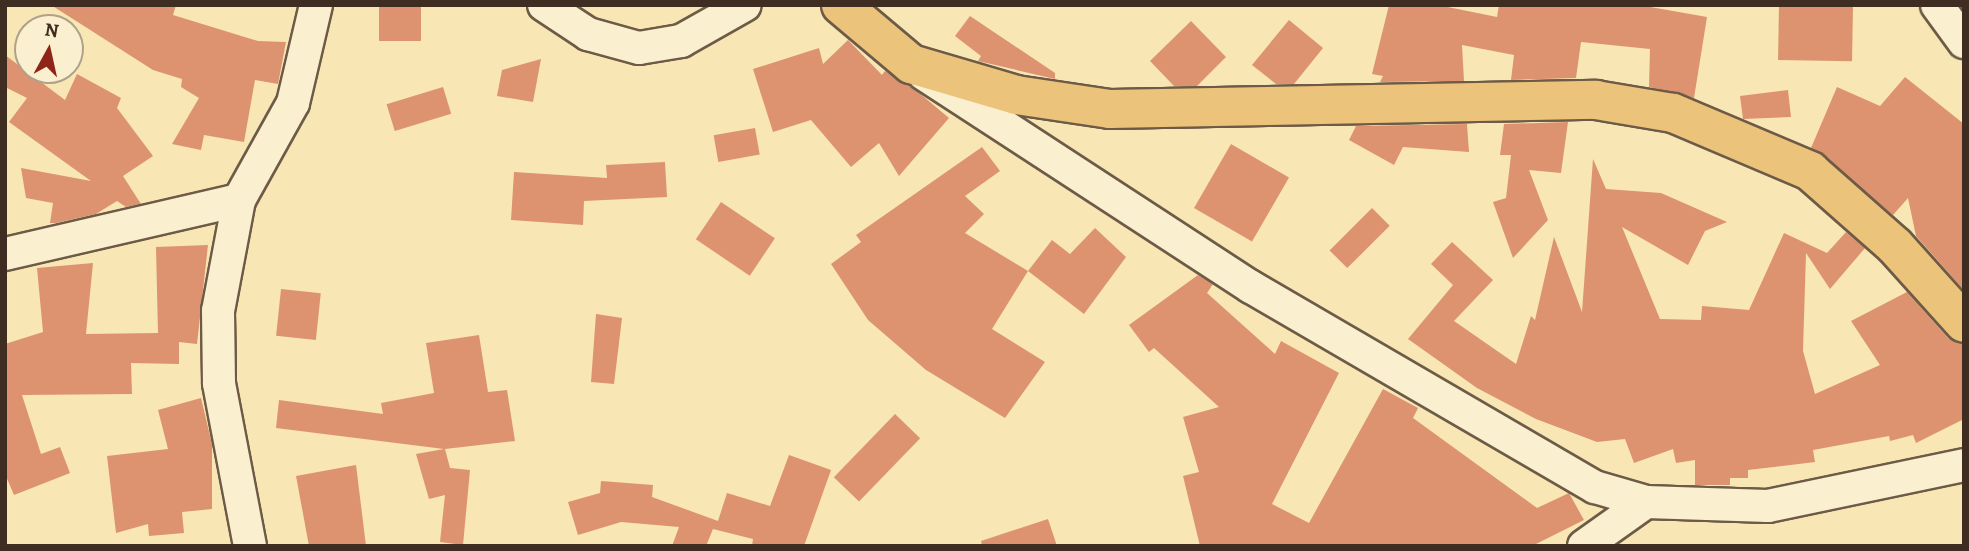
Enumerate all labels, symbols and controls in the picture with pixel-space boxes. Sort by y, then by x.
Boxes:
north arrow [14,14,84,84]
text: N [43,16,60,44]

